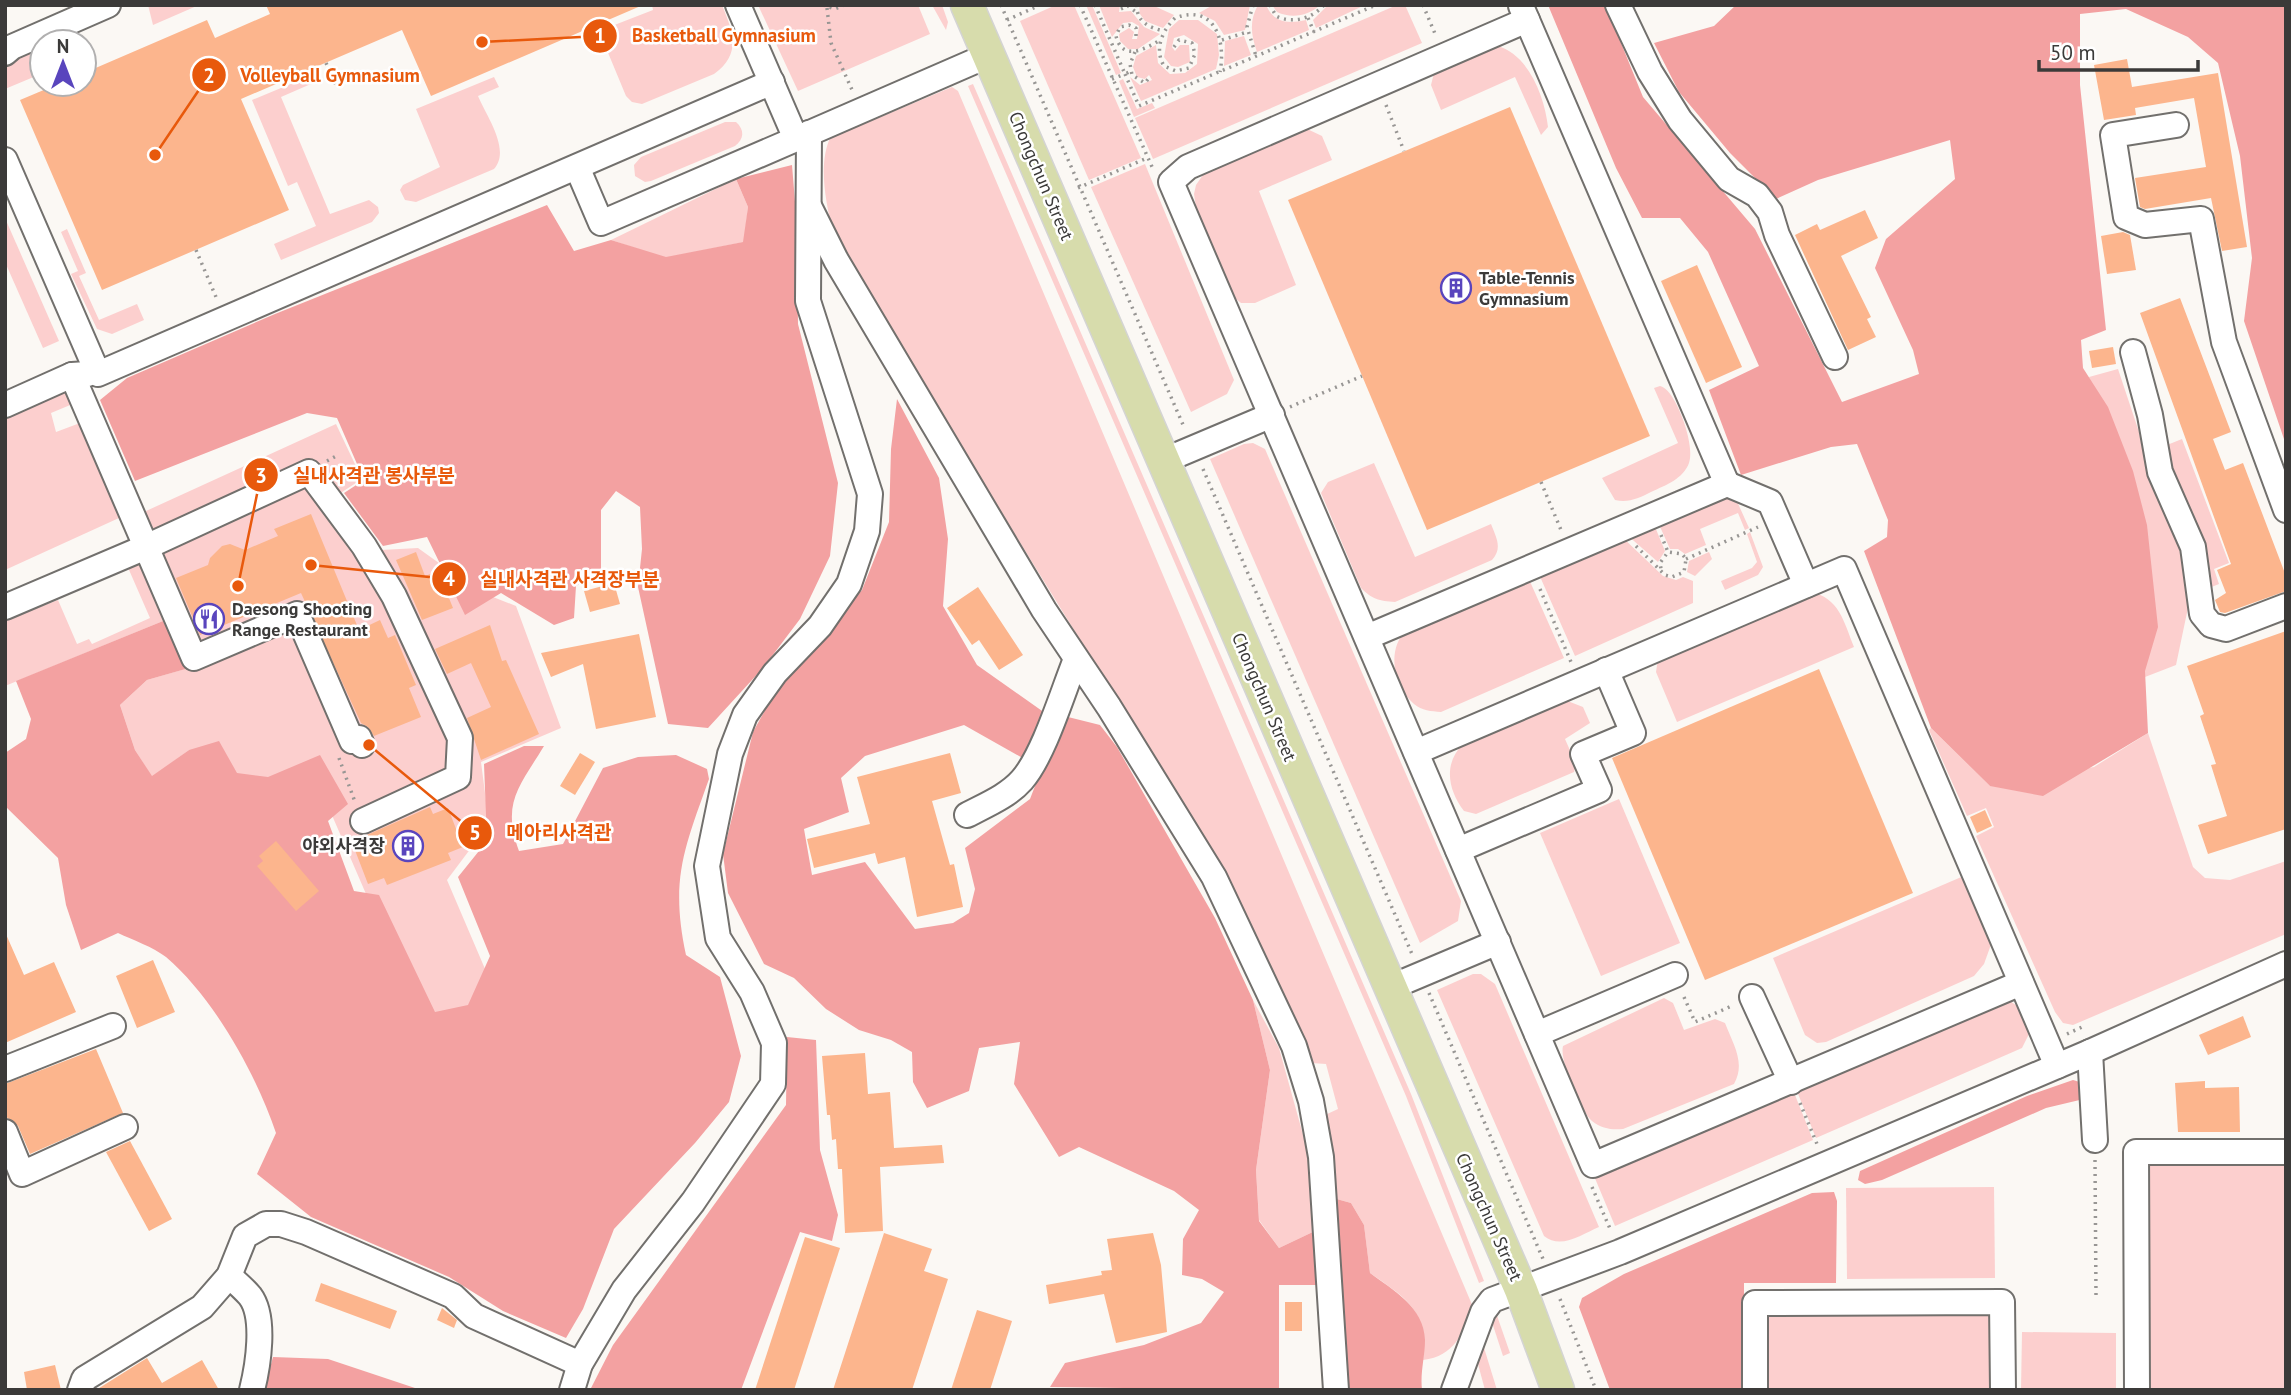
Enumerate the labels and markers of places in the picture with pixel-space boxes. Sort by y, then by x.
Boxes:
callout: Basketball Gymnasium [583,16,830,56]
callout: Volleyball Gymnasium [192,55,434,95]
place label: Table-Tennis Gymnasium [1479,266,1575,310]
building icon: Table-Tennis Gymnasium [1439,271,1473,305]
callout: 실내사격관 봉사부분 [244,455,469,495]
callout: 실내사격관 사격장부분 [431,559,674,599]
place label: Daesong Shooting Range Restaurant [232,597,372,641]
restaurant icon: Daesong Shooting Range Restaurant [192,602,226,636]
callout: 메아리사격관 [457,813,625,853]
building icon: 야외사격장 [391,829,425,863]
place label: 야외사격장 [302,834,385,857]

